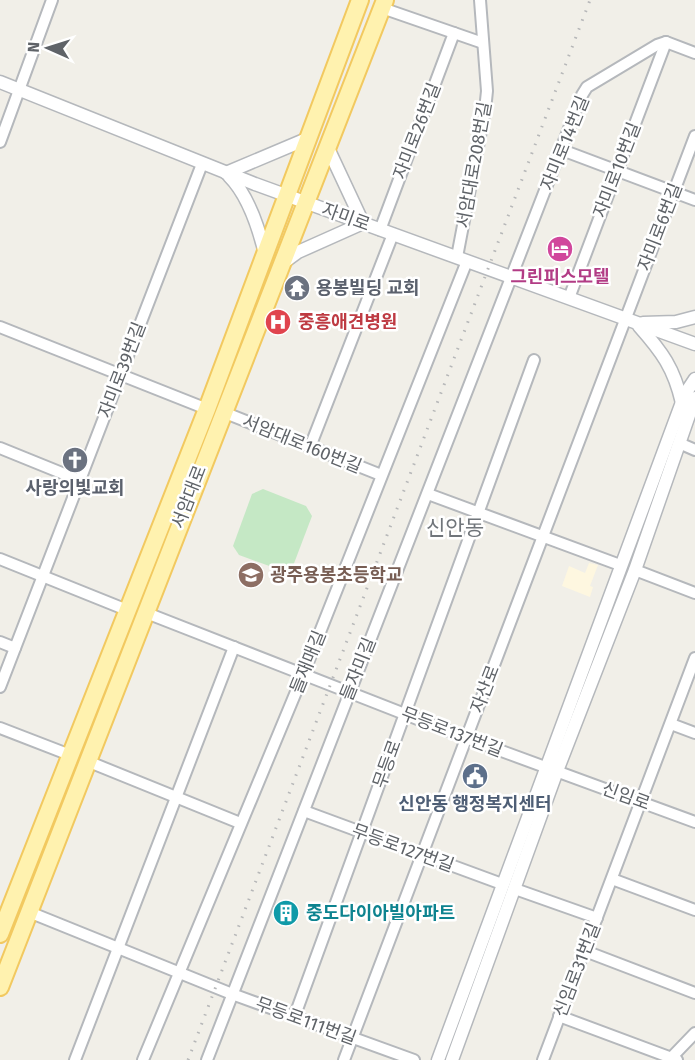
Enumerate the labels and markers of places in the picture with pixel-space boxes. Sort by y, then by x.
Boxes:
hotel icon: 그린피스모텔 [545,234,575,264]
place label: 그린피스모텔 [510,266,610,288]
temple icon: 용봉빌딩 교회 [282,273,312,303]
place label: 용봉빌딩 교회 [316,277,420,299]
hospital icon: 중흥애견병원 [263,307,293,337]
place label: 중흥애견병원 [298,311,397,333]
church icon: 사랑의빛교회 [60,445,90,475]
place label: 사랑의빛교회 [25,477,125,499]
school or university icon: 광주용봉초등학교 [236,560,266,590]
place label: 광주용봉초등학교 [270,564,402,586]
public building icon: 신안동 행정복지센터 [460,761,490,791]
place label: 신안동 행정복지센터 [398,793,552,815]
building icon: 중도다이아빌아파트 [271,898,301,928]
place label: 중도다이아빌아파트 [306,902,455,924]

